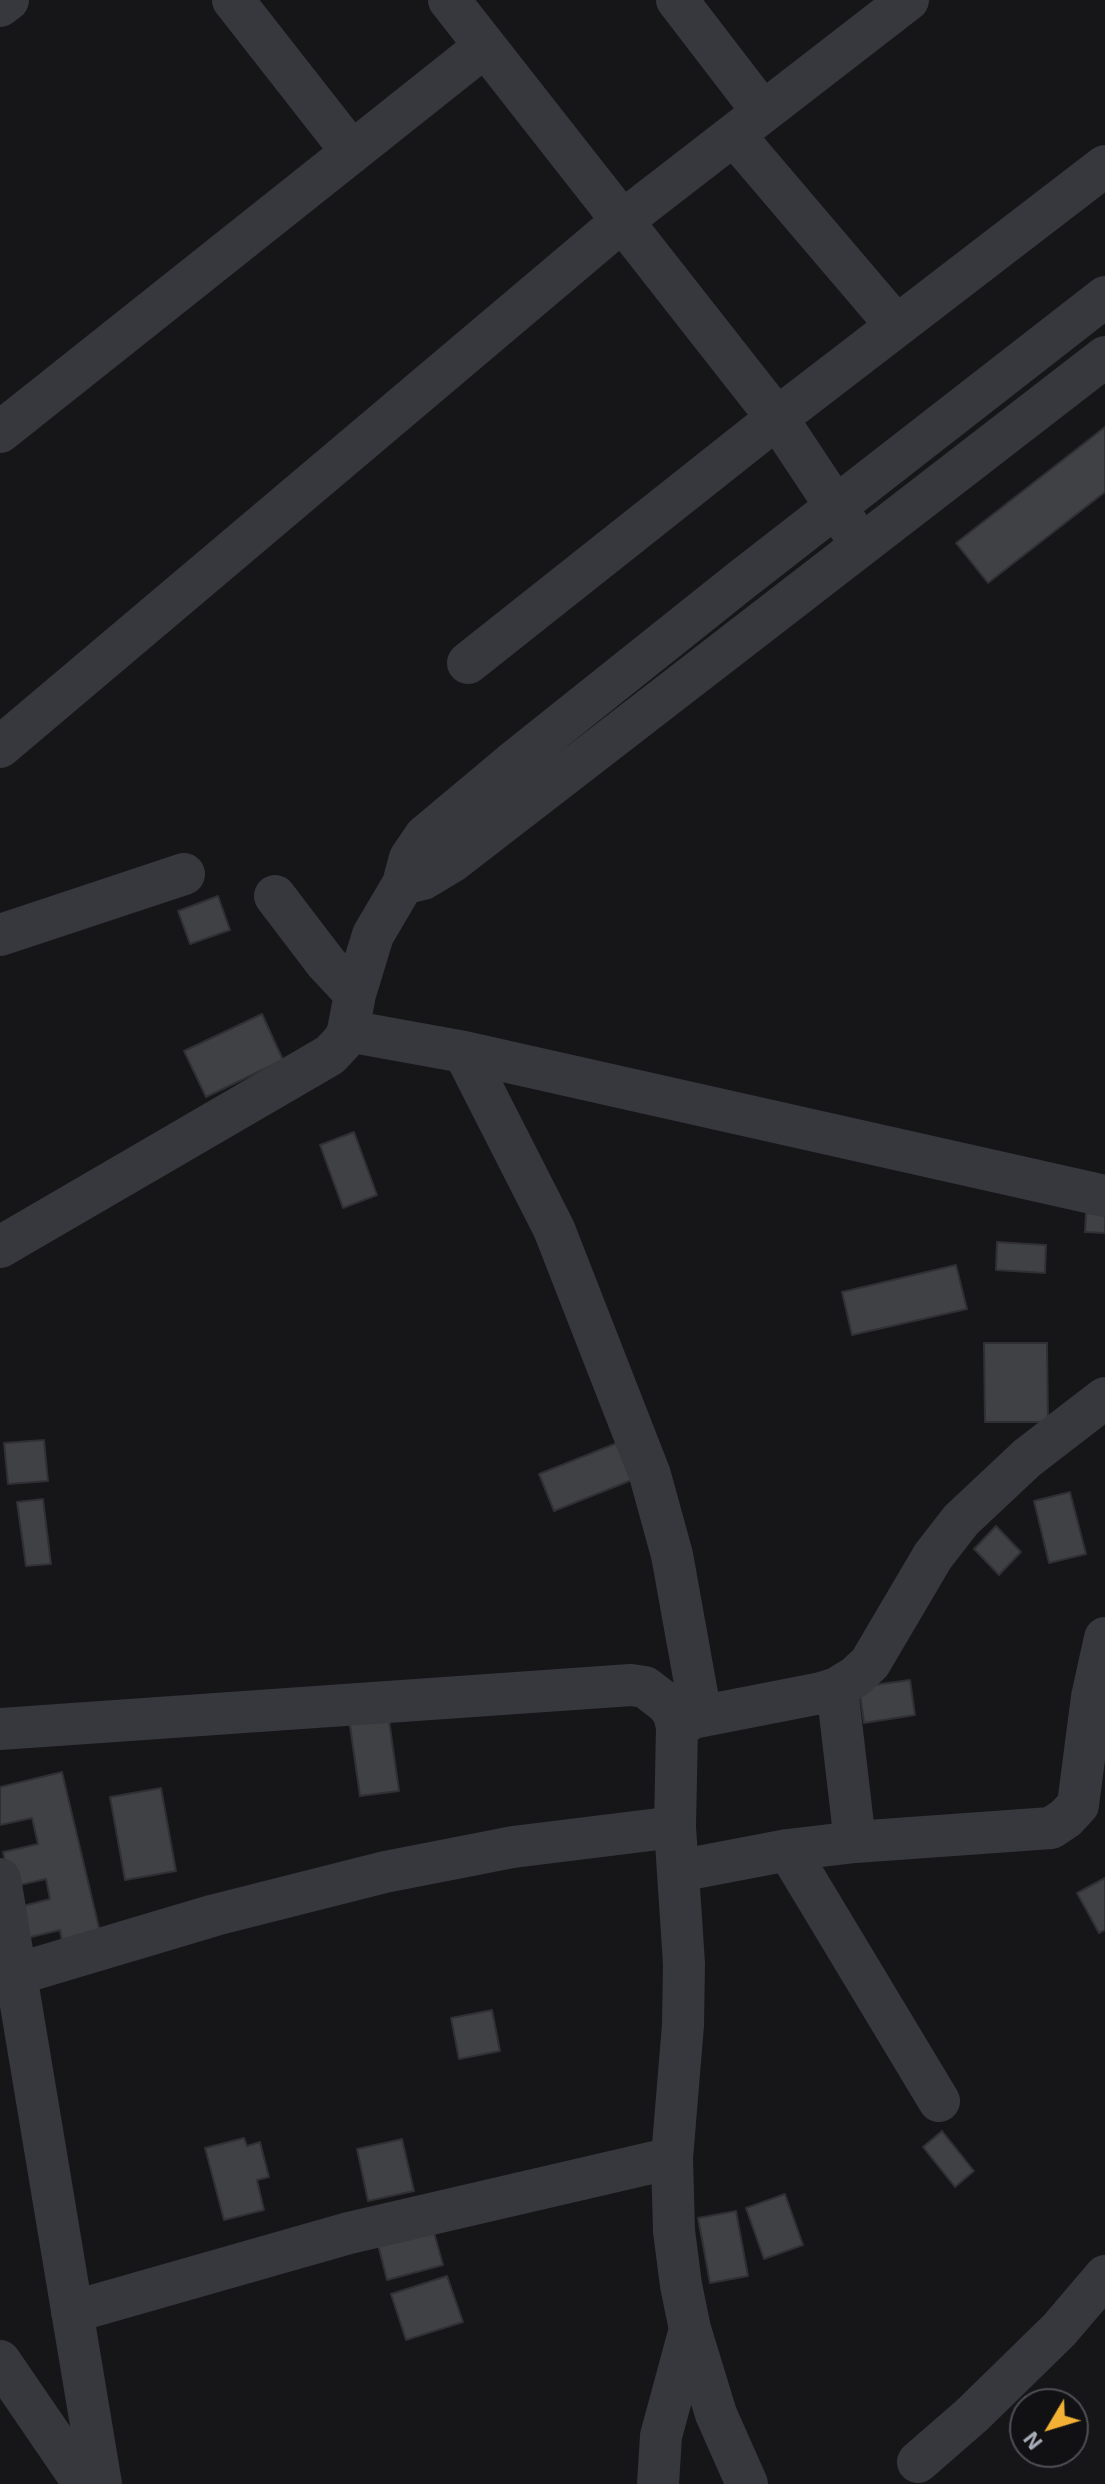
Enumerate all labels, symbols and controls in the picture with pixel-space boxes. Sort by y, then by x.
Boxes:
north arrow [1009,2388,1089,2468]
text: N [1017,2427,1047,2456]

